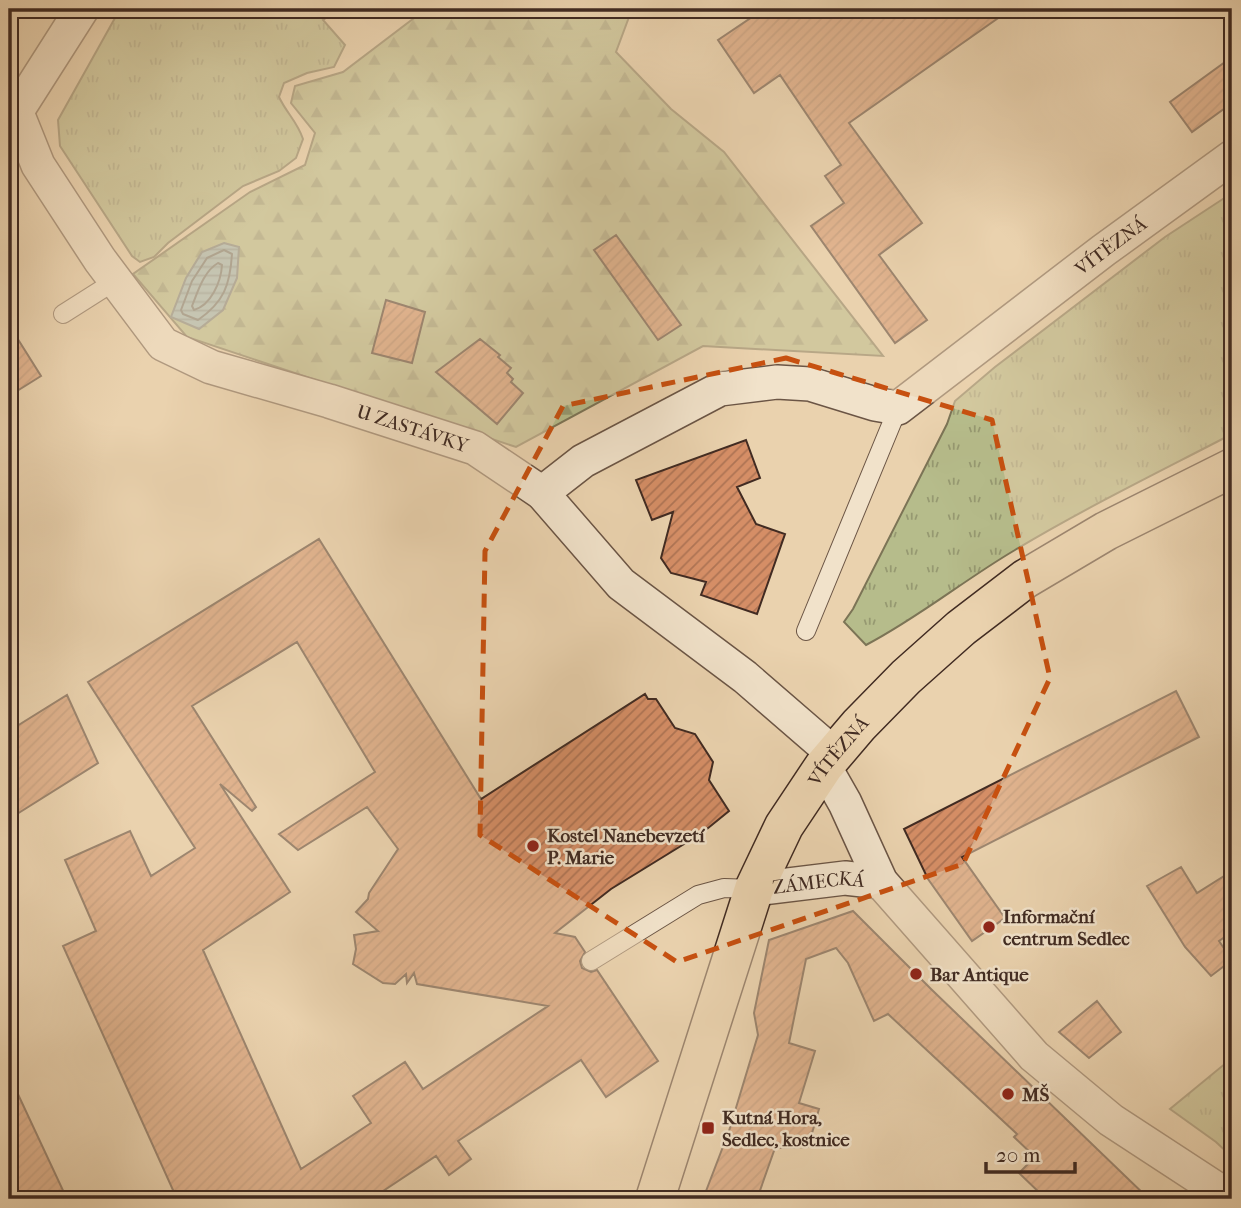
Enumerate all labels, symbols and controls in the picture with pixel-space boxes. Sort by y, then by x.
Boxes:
street label: VÍTĚZNÁ [1070,212,1152,281]
street label: U ZASTÁVKY [354,401,472,457]
street label: VÍTĚZNÁ [803,711,874,791]
place label: Kostel Nanebevzetí P. Marie [547,825,706,869]
marker: Kostel Nanebevzetí P. Marie [525,838,541,854]
street label: ZÁMECKÁ [771,867,867,899]
place label: Informační centrum Sedlec [1003,906,1130,950]
marker: Informační centrum Sedlec [981,919,997,935]
place label: Bar Antique [930,964,1029,986]
marker: Bar Antique [908,966,924,982]
place label: MŠ [1021,1083,1049,1106]
marker: MŠ [1000,1086,1016,1102]
place label: Kutná Hora, Sedlec, kostnice [722,1107,850,1151]
marker: Kutná Hora, Sedlec, kostnice [700,1120,716,1136]
scale bar [986,1131,1075,1175]
text: 20 m [996,1143,1041,1167]

